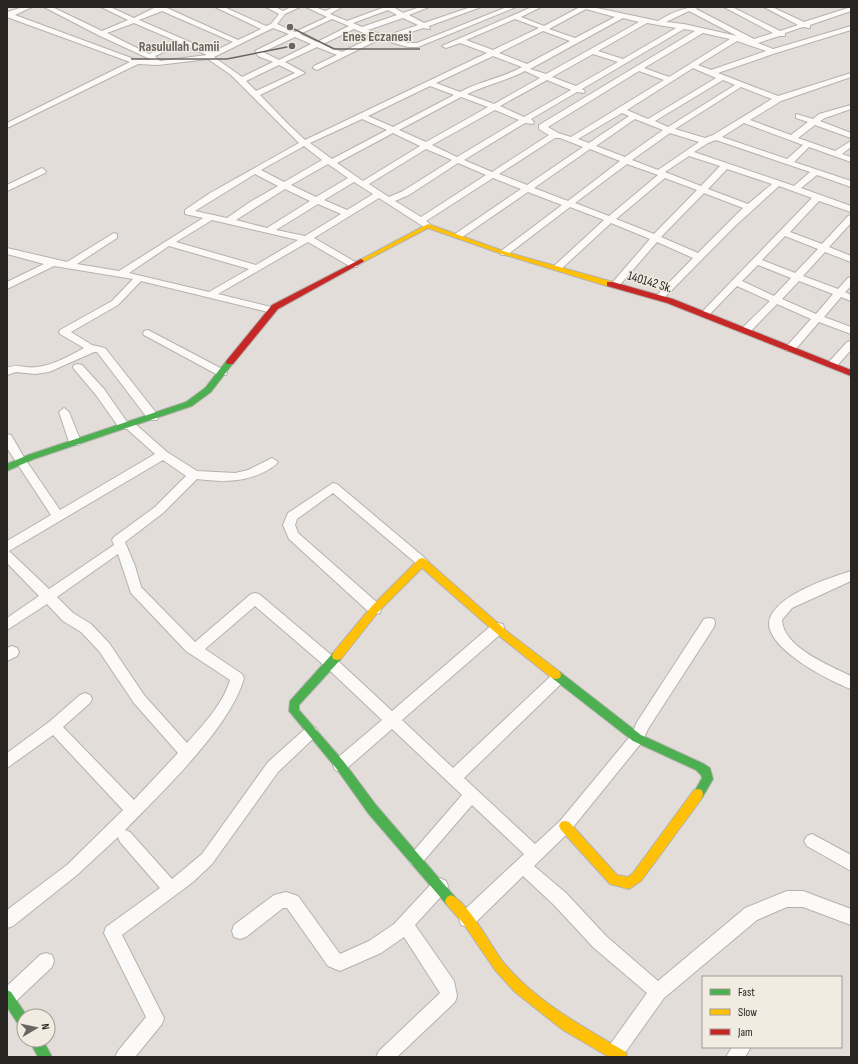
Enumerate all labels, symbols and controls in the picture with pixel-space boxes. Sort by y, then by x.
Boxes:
callout: Enes Eczanesi [334,23,420,49]
text: Enes Eczanesi [342,28,412,45]
callout: Rasulullah Camii [131,33,227,59]
text: Rasulullah Camii [139,38,219,55]
street label: 140142 Sk. [626,268,674,296]
legend [702,976,842,1048]
text: Fast [738,985,755,1000]
text: Slow [738,1005,757,1020]
north arrow [16,1008,56,1048]
text: N [39,1023,52,1031]
text: Jam [737,1025,753,1040]

